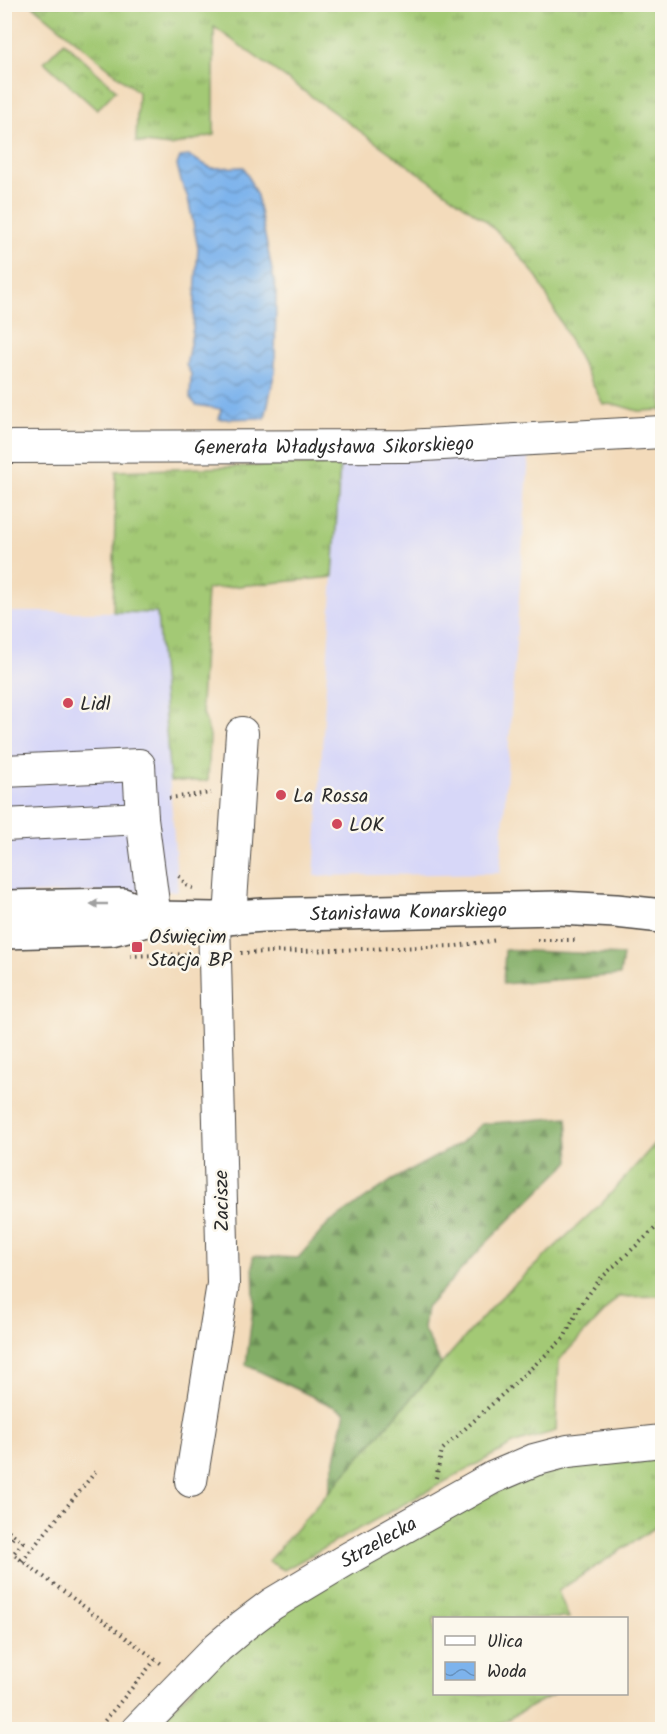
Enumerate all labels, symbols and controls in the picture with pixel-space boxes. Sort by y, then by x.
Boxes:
street label: Generała Władysława Sikorskiego [194,428,475,465]
place label: Lidl [80,689,111,721]
marker: Lidl [61,696,75,710]
place label: La Rossa [293,781,368,813]
marker: La Rossa [274,788,288,802]
place label: LOK [349,810,384,842]
marker: LOK [330,817,344,831]
street label: Stanisława Konarskiego [310,895,507,932]
one-way arrow [90,900,109,909]
place label: Oświęcim Stacja BP [149,922,233,977]
marker: Oświęcim Stacja BP [130,940,144,954]
street label: Zacisze [206,1170,240,1232]
street label: Strzelecka [334,1509,424,1578]
legend [433,1617,628,1695]
text: Ulica [487,1628,523,1657]
text: Woda [487,1658,527,1687]

